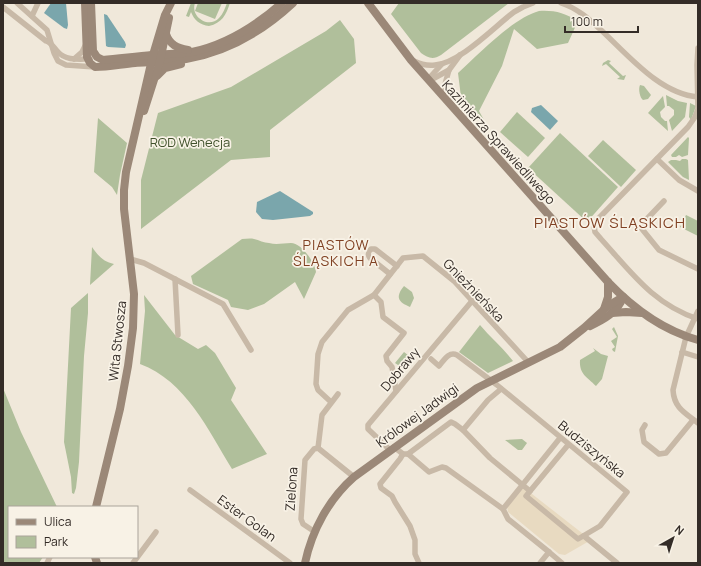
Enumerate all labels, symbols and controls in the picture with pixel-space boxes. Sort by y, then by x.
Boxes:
scale bar [565,8,638,34]
text: 100 m [571,13,603,30]
street label: Kazimierza Sprawiedliwego [438,76,560,208]
park label: ROD Wenecja [150,133,230,151]
district label: PIASTÓW ŚLĄSKICH [534,212,686,233]
district label: PIASTÓW ŚLĄSKICH A [293,235,379,270]
street label: Gnieźnieńska [439,255,509,325]
street label: Wita Stwosza [104,300,130,382]
street label: Dobrawy [376,343,424,395]
street label: Królowej Jadwigi [372,379,462,451]
street label: Budziszyńska [555,416,629,482]
street label: Zielona [280,466,302,512]
street label: Ester Golan [214,490,280,546]
legend [8,506,138,558]
text: Ulica [44,513,71,530]
north arrow [653,518,693,558]
text: N [672,522,687,538]
text: Park [44,533,69,550]

